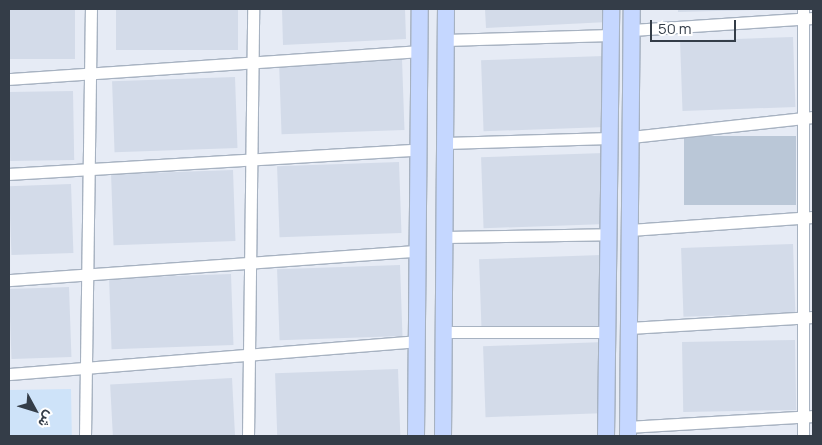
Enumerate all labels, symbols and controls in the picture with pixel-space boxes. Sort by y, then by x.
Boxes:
scale bar [652,10,738,42]
text: 50 m [658,18,692,39]
north arrow [10,385,60,435]
text: ش [34,407,60,432]

